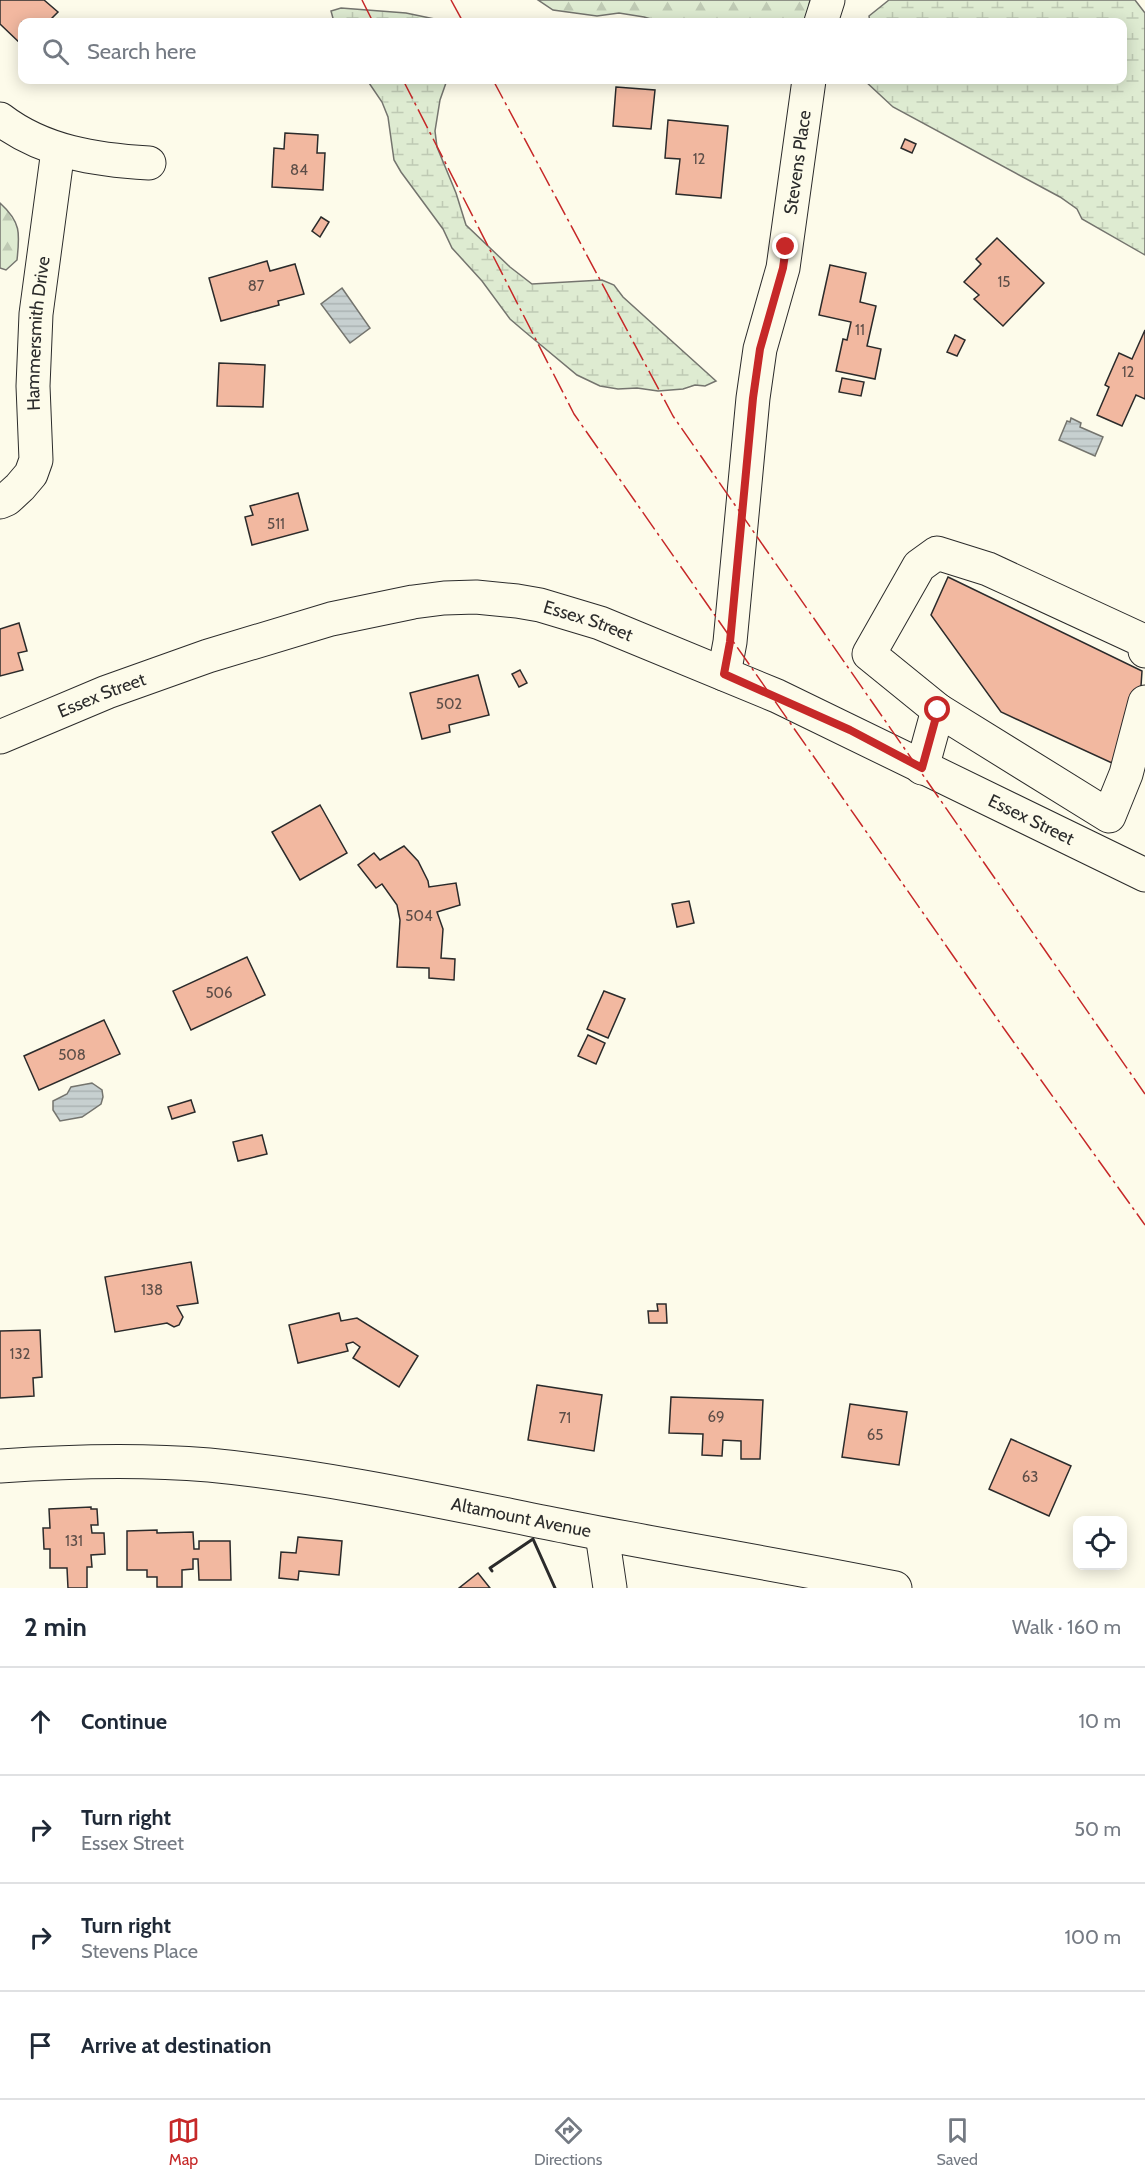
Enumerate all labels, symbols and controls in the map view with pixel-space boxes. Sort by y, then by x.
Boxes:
search box [18,18,1127,84]
icon: search [39,35,72,68]
text: Search here [87,38,196,65]
street label: Stevens Place [780,109,816,216]
house number: 12 [693,150,706,168]
house number: 84 [290,161,308,179]
route end [772,233,798,259]
street label: Hammersmith Drive [22,255,55,411]
house number: 15 [997,273,1011,291]
house number: 87 [248,277,265,295]
house number: 11 [855,321,865,339]
house number: 12 [1122,363,1135,381]
house number: 511 [267,515,285,533]
street label: Essex Street [541,596,636,646]
street label: Essex Street [54,668,149,722]
house number: 502 [436,695,462,713]
route start [924,696,950,722]
street label: Essex Street [985,789,1078,850]
house number: 504 [405,907,433,925]
house number: 506 [205,984,233,1002]
house number: 508 [58,1046,86,1064]
house number: 138 [141,1281,163,1299]
house number: 132 [10,1345,31,1363]
house number: 69 [707,1408,725,1426]
house number: 71 [559,1409,571,1427]
house number: 65 [867,1426,883,1444]
house number: 63 [1022,1468,1038,1486]
street label: Altamount Avenue [449,1493,593,1542]
map controls [1073,1516,1127,1570]
button: locate [1073,1516,1127,1570]
house number: 131 [65,1532,83,1550]
text: 2 min [24,1611,87,1643]
text: Walk · 160 m [1012,1615,1121,1639]
icon: ahead [24,1705,57,1738]
text: Continue [81,1708,167,1735]
text: 10 m [1078,1709,1121,1733]
text: Turn right [81,1804,171,1831]
icon: right [24,1813,57,1846]
text: 50 m [1074,1817,1121,1841]
text: Essex Street [81,1831,184,1855]
text: Turn right [81,1912,171,1939]
icon: right [24,1921,57,1954]
text: 100 m [1065,1925,1121,1949]
text: Stevens Place [81,1939,198,1963]
icon: arrive [24,2029,57,2062]
text: Arrive at destination [81,2032,271,2059]
tab: Map [167,2114,200,2169]
tab: Directions [534,2114,602,2169]
tab: Saved [936,2114,978,2169]

